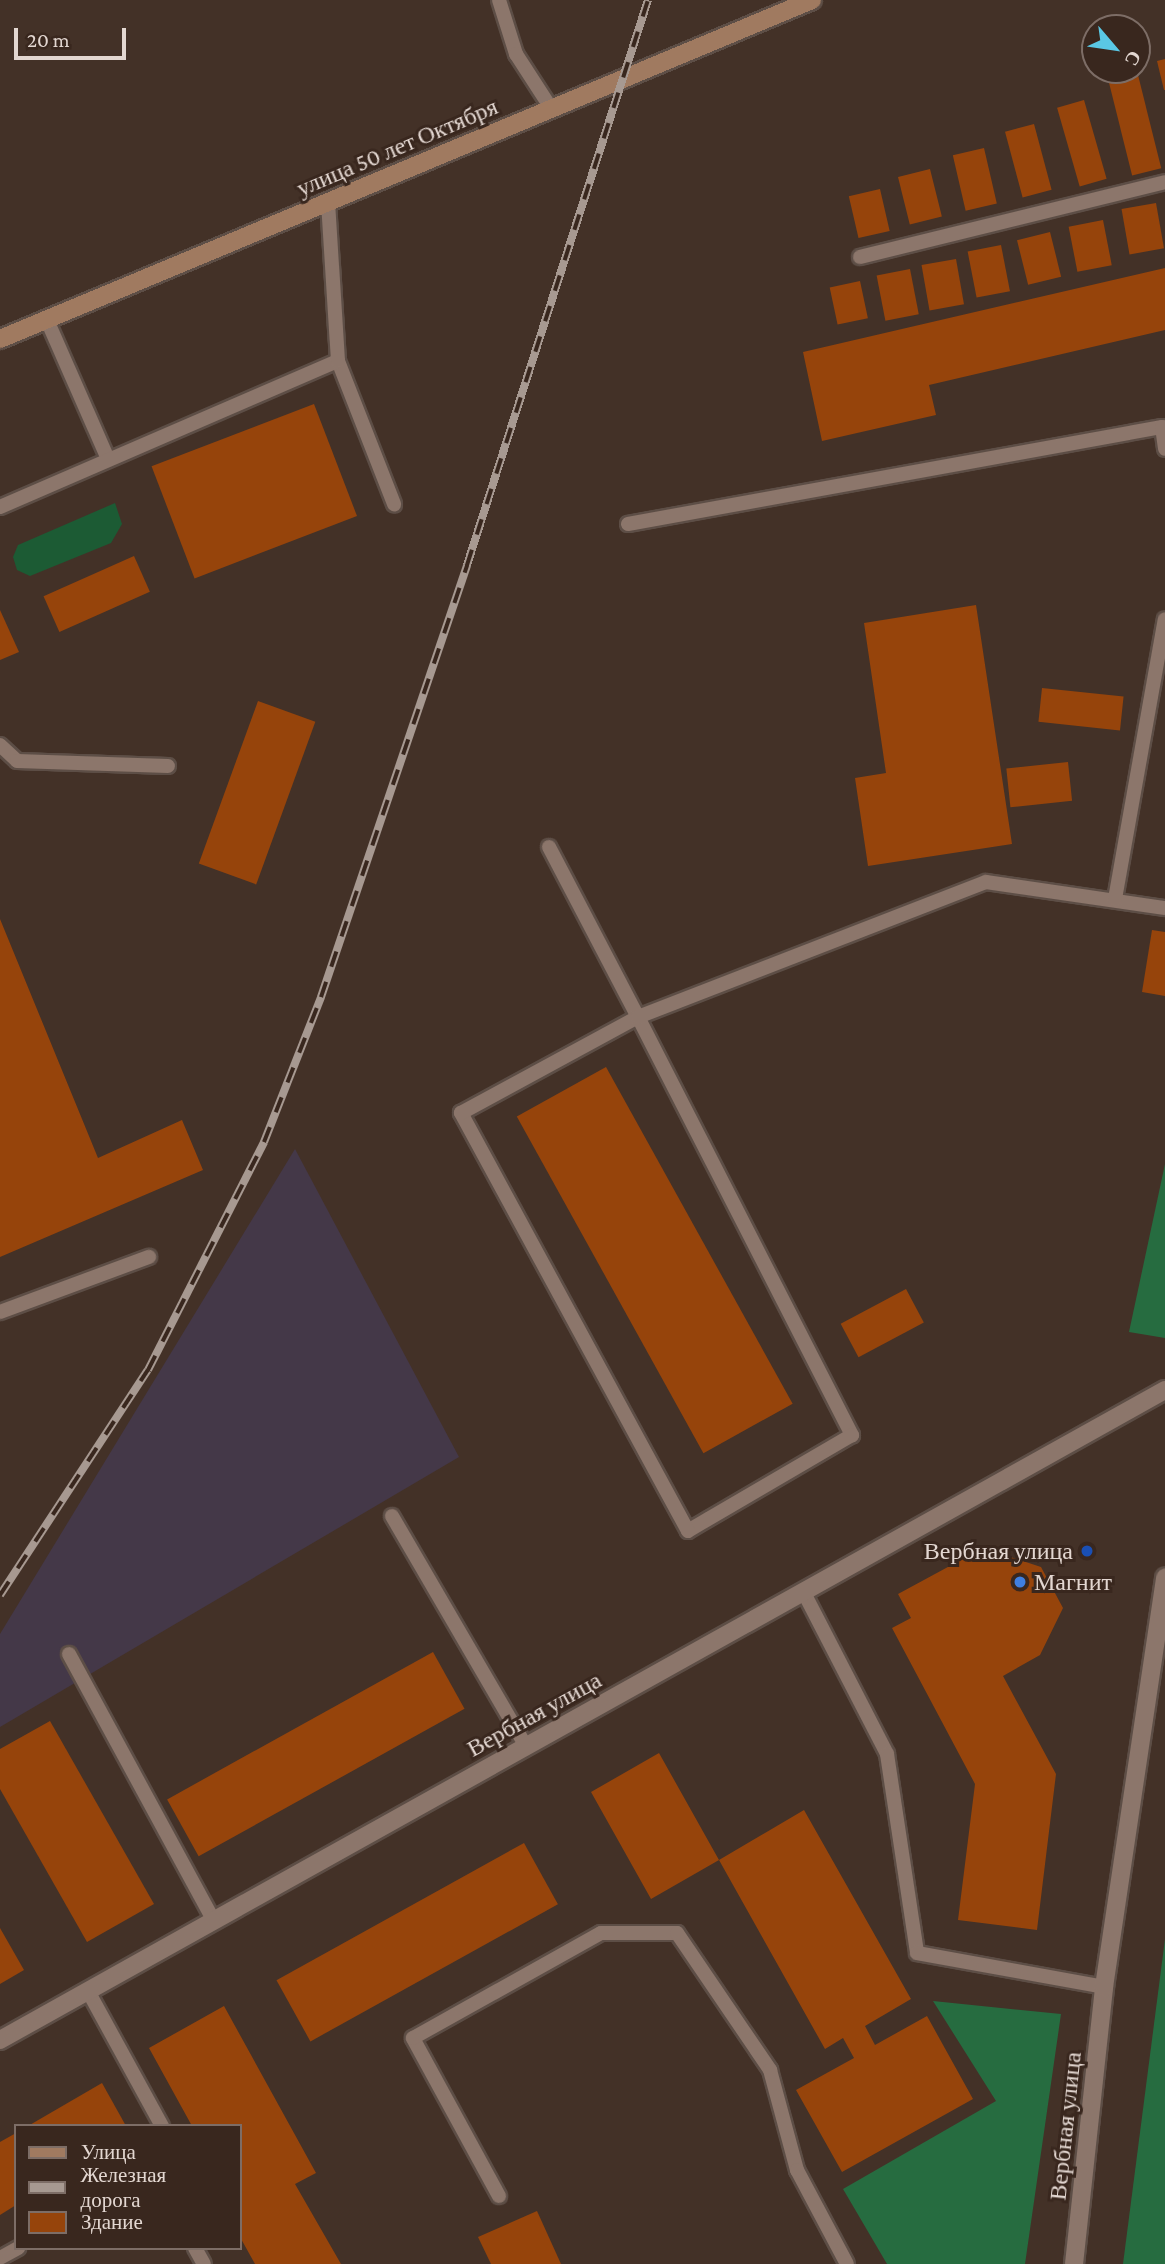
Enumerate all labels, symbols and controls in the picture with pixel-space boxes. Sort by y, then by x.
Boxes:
scale bar [18,14,130,58]
north arrow [1081,14,1151,84]
text: 20 m [27,28,70,52]
text: С [1121,47,1146,70]
street label: улица 50 лет Октября [292,92,502,202]
place label: Вербная улица [924,1537,1073,1565]
marker: Вербная улица [1079,1543,1095,1559]
place label: Магнит [1034,1568,1112,1596]
marker: Магнит [1012,1574,1028,1590]
street label: Вербная улица [462,1665,606,1763]
street label: Вербная улица [1043,2050,1087,2202]
legend [14,2124,242,2250]
text: Улица [81,2140,136,2164]
text: Железная дорога [80,2163,166,2212]
text: Здание [81,2210,143,2234]

